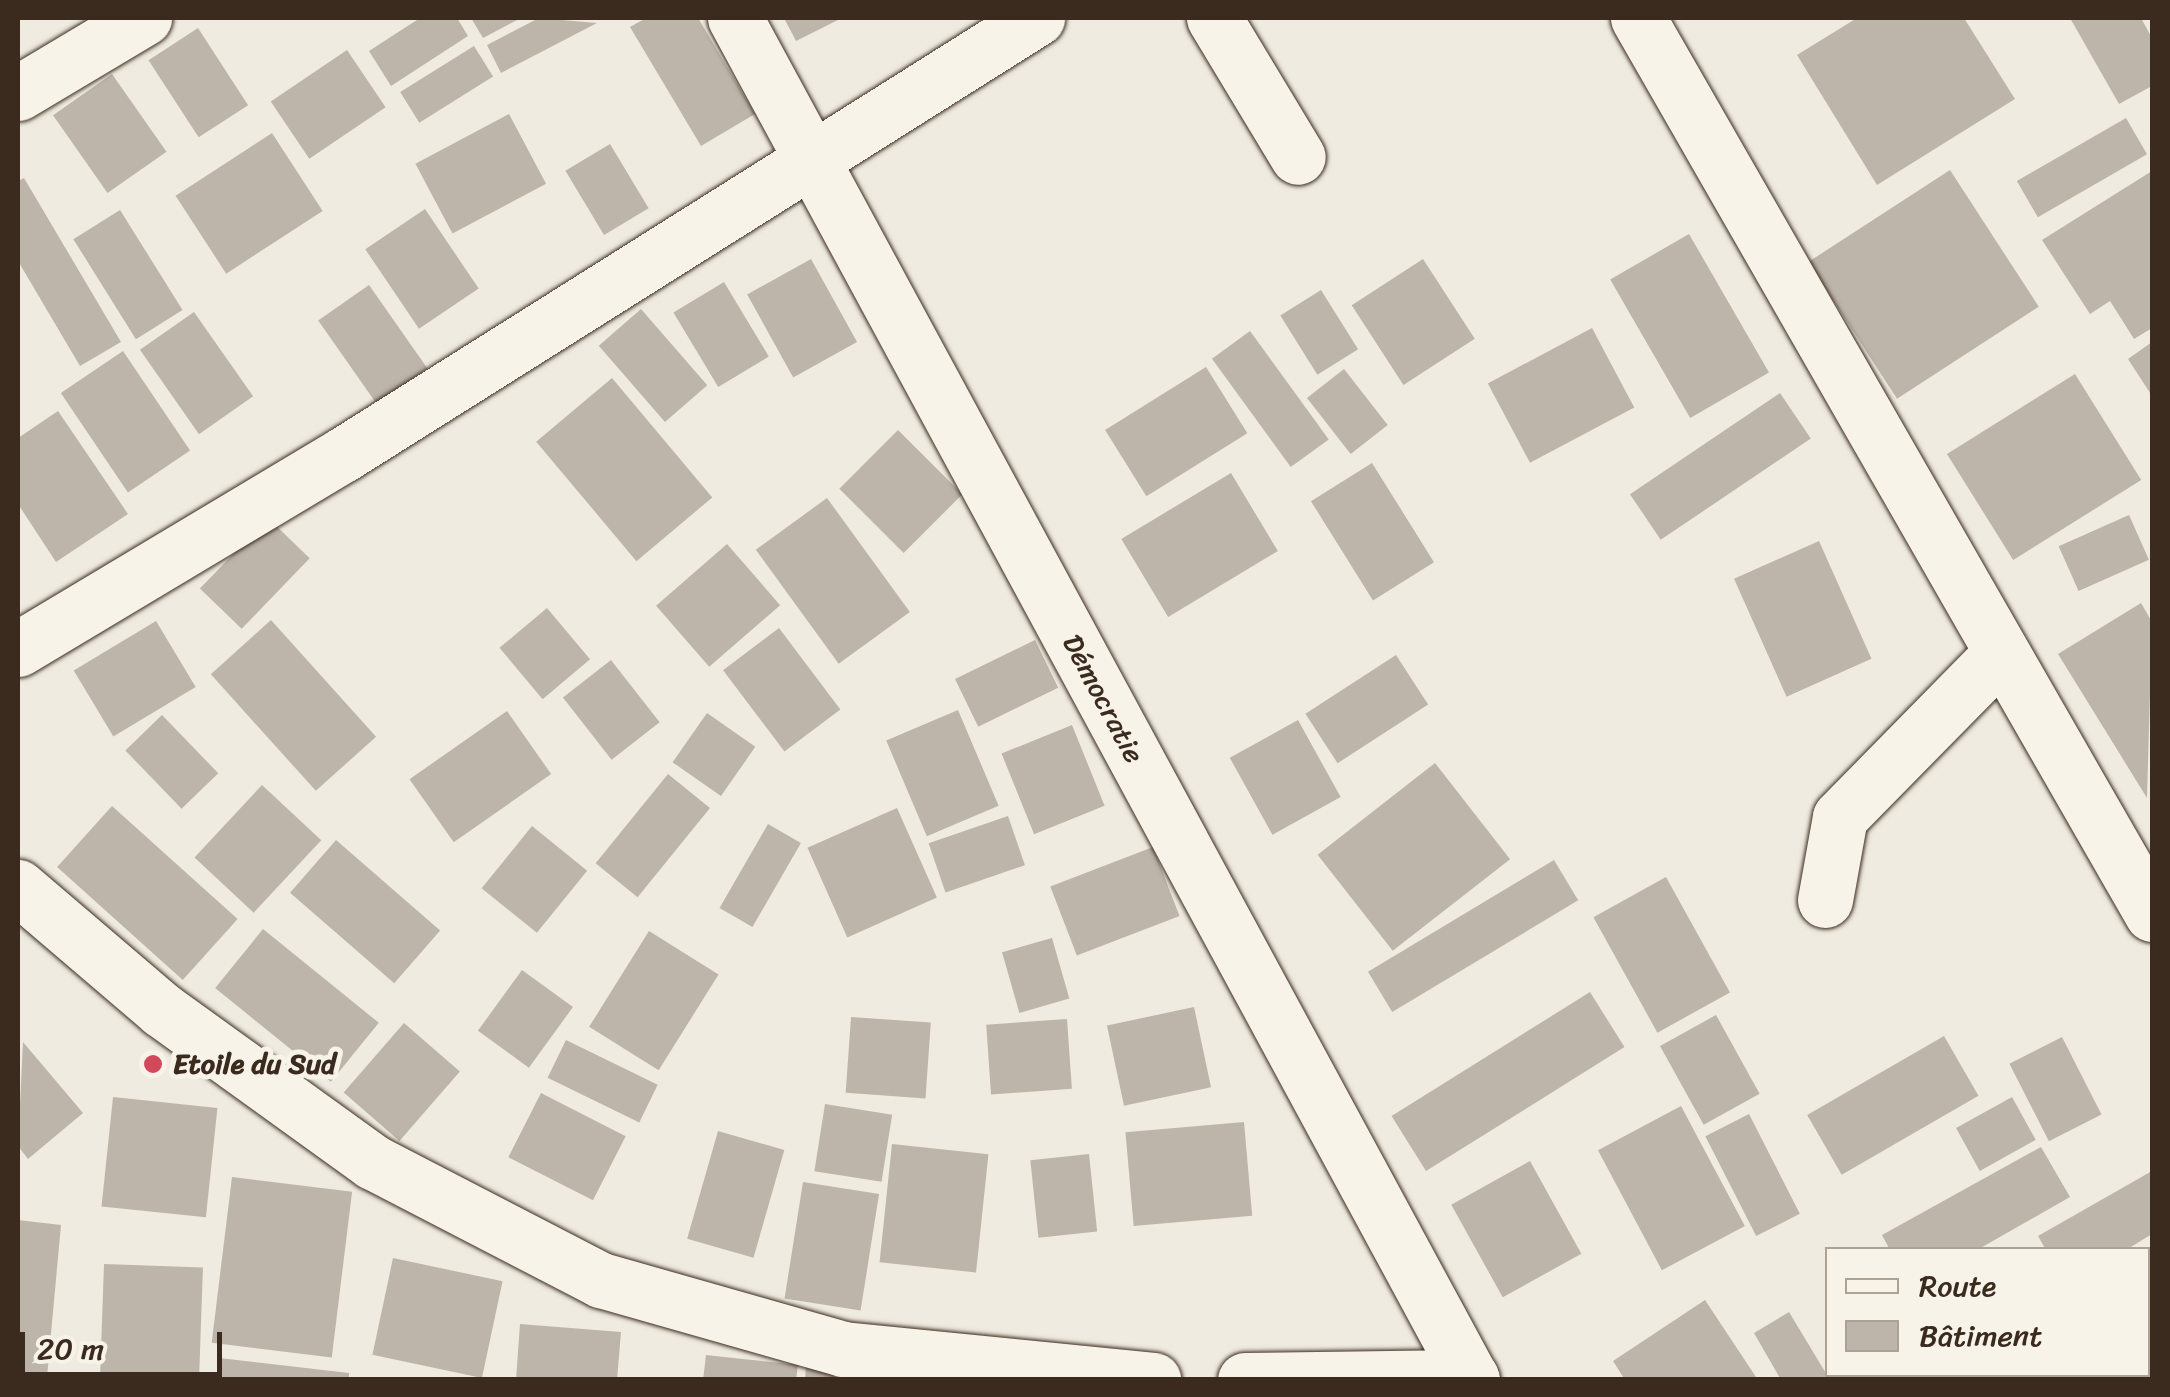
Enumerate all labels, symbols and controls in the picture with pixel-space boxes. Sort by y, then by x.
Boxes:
street label: Démocratie [1055,629,1151,769]
place label: Etoile du Sud [173,1047,336,1081]
marker: Etoile du Sud [142,1053,164,1075]
legend [1825,1247,2150,1377]
text: Route [1919,1259,1996,1313]
text: Bâtiment [1919,1309,2042,1363]
scale bar [25,1312,228,1374]
text: 20 m [37,1322,104,1376]

